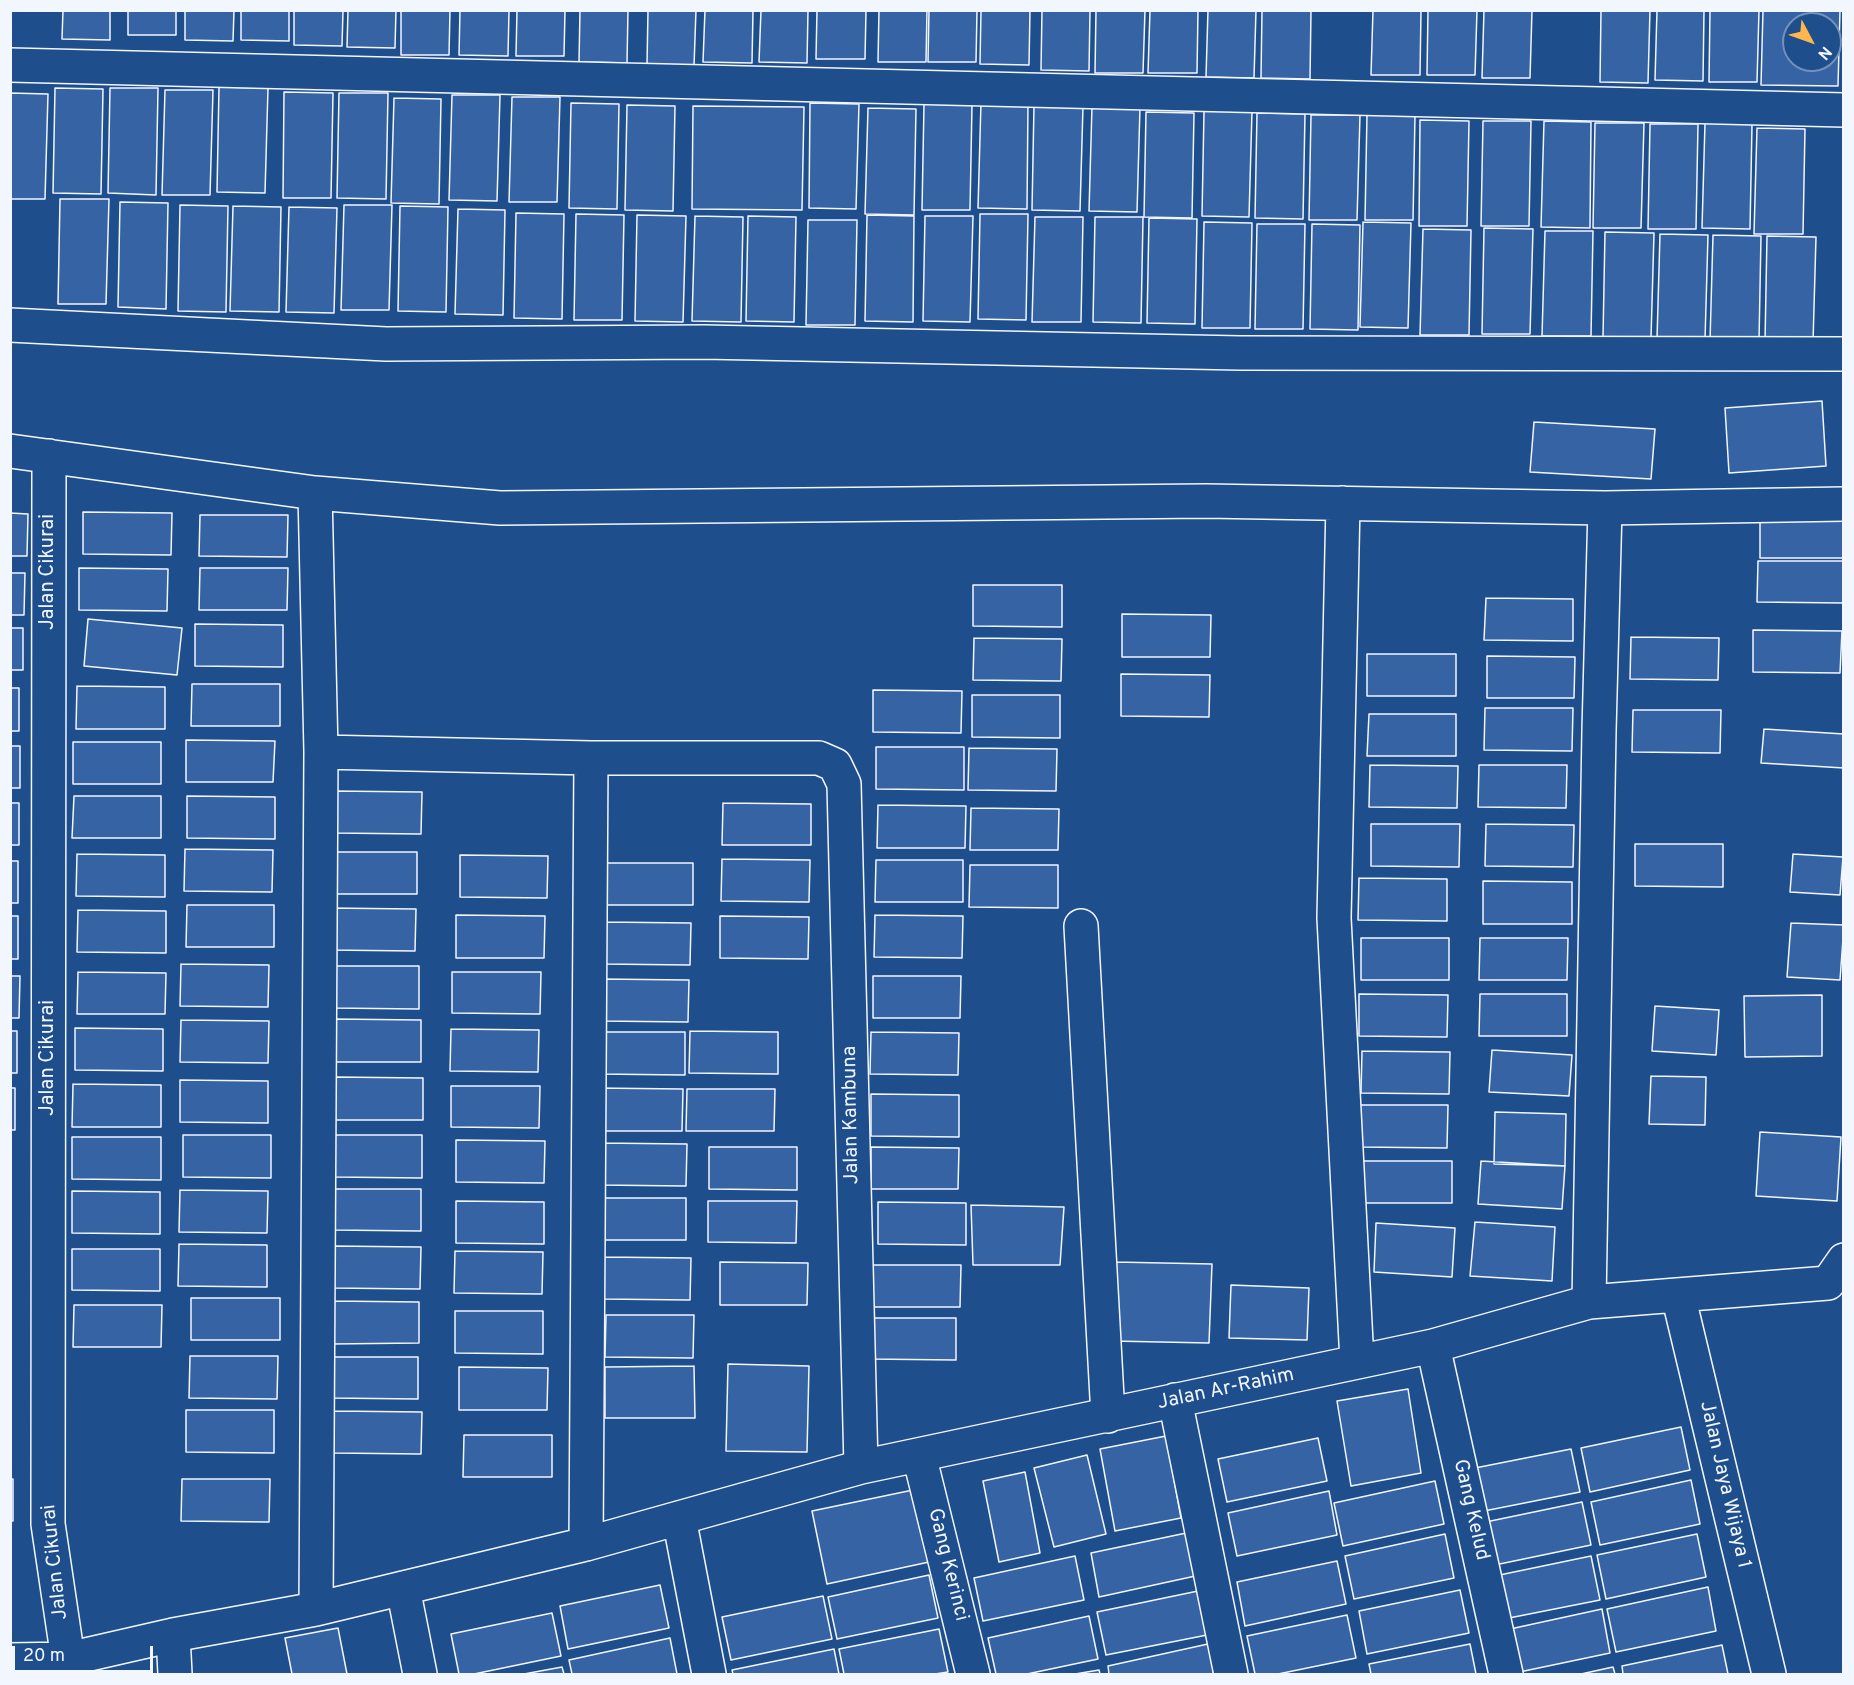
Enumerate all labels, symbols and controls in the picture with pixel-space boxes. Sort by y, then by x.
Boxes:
north arrow [1782,12,1842,72]
text: N [1813,42,1835,63]
street label: Jalan Cikurai [37,514,61,630]
street label: Jalan Cikurai [37,1000,61,1116]
street label: Jalan Kambuna [839,1046,865,1184]
street label: Jalan Ar-Rahim [1156,1364,1296,1416]
street label: Jalan Jaya Wijaya 1 [1693,1399,1755,1571]
street label: Gang Kelud [1447,1457,1493,1563]
street label: Jalan Cikurai [38,1503,74,1621]
street label: Gang Kerinci [921,1506,973,1624]
scale bar [15,1634,156,1672]
text: 20 m [23,1645,65,1668]

